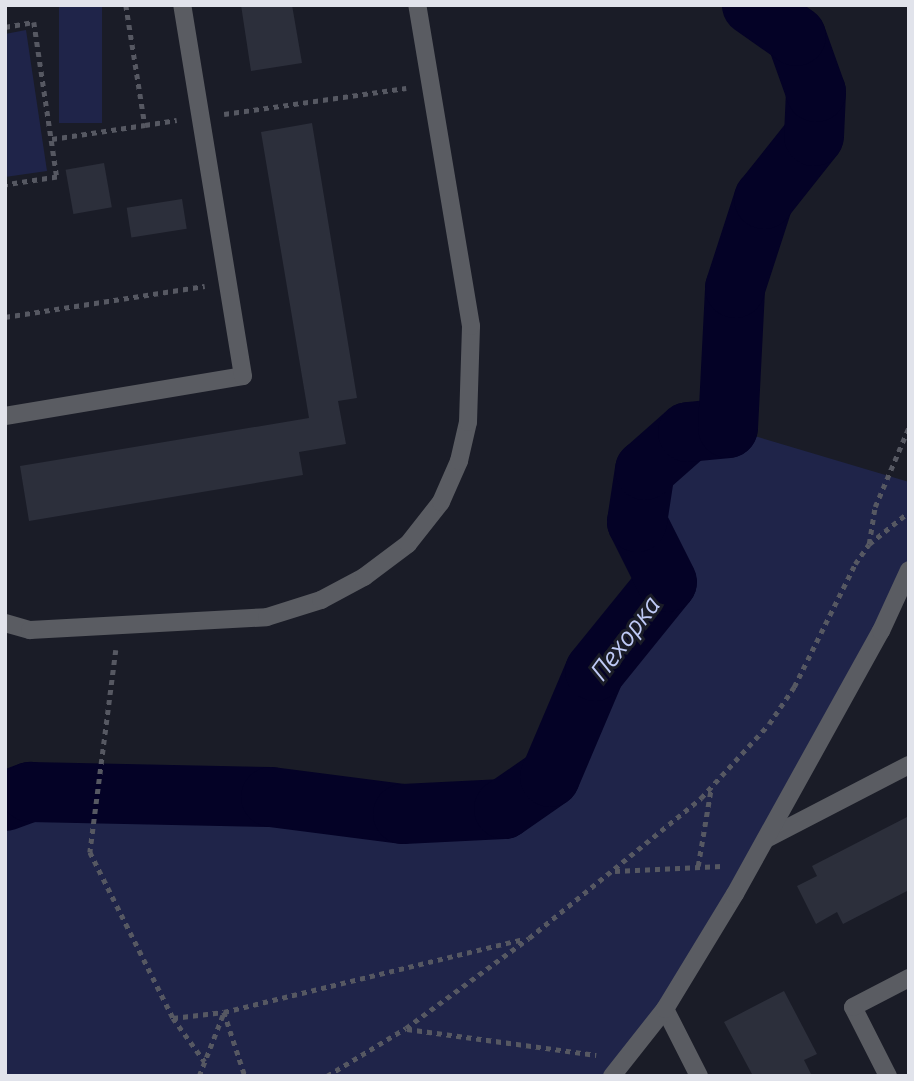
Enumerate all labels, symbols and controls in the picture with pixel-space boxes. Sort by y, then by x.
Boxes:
water label: Пехорка [583,590,667,686]

